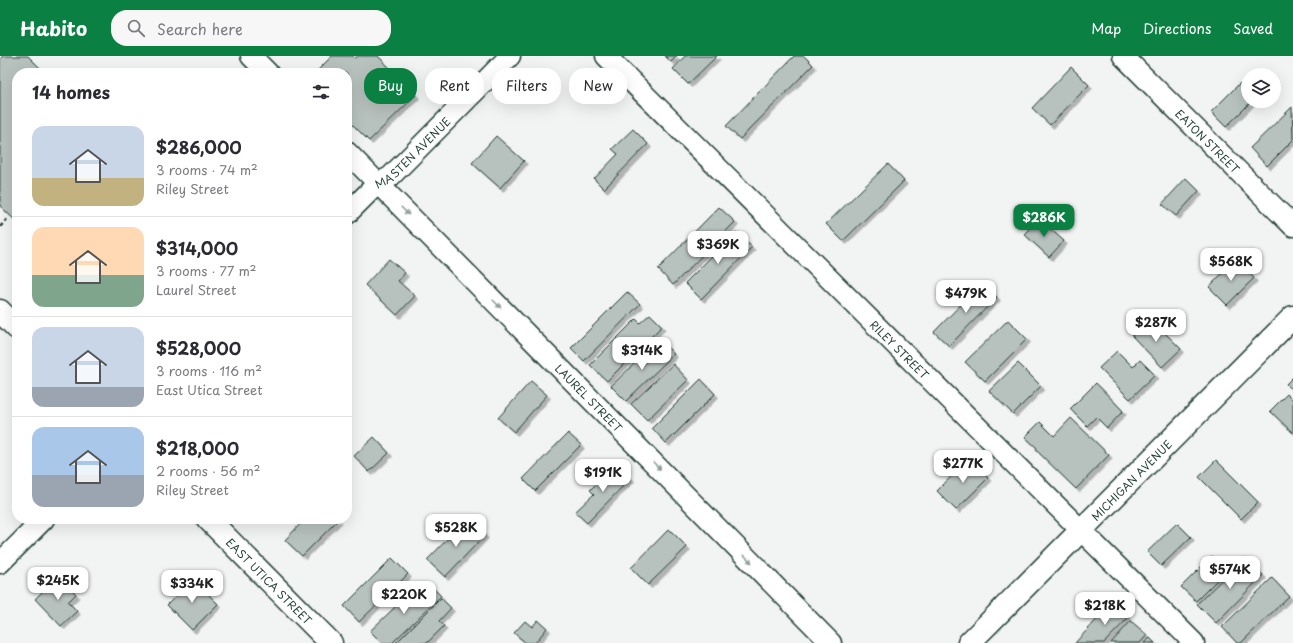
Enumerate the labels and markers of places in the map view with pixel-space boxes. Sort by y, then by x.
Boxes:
pin: $286K [1016,204,1072,238]
pin: $369K [690,231,746,265]
pin: $568K [1203,248,1259,282]
pin: $479K [938,280,994,314]
pin: $287K [1128,309,1184,343]
pin: $314K [614,337,670,371]
pin: $277K [935,450,991,484]
pin: $191K [575,459,631,493]
pin: $528K [428,514,484,548]
pin: $574K [1202,556,1258,590]
pin: $245K [30,567,86,601]
pin: $334K [164,570,220,604]
pin: $220K [376,581,432,615]
pin: $218K [1077,592,1133,626]

